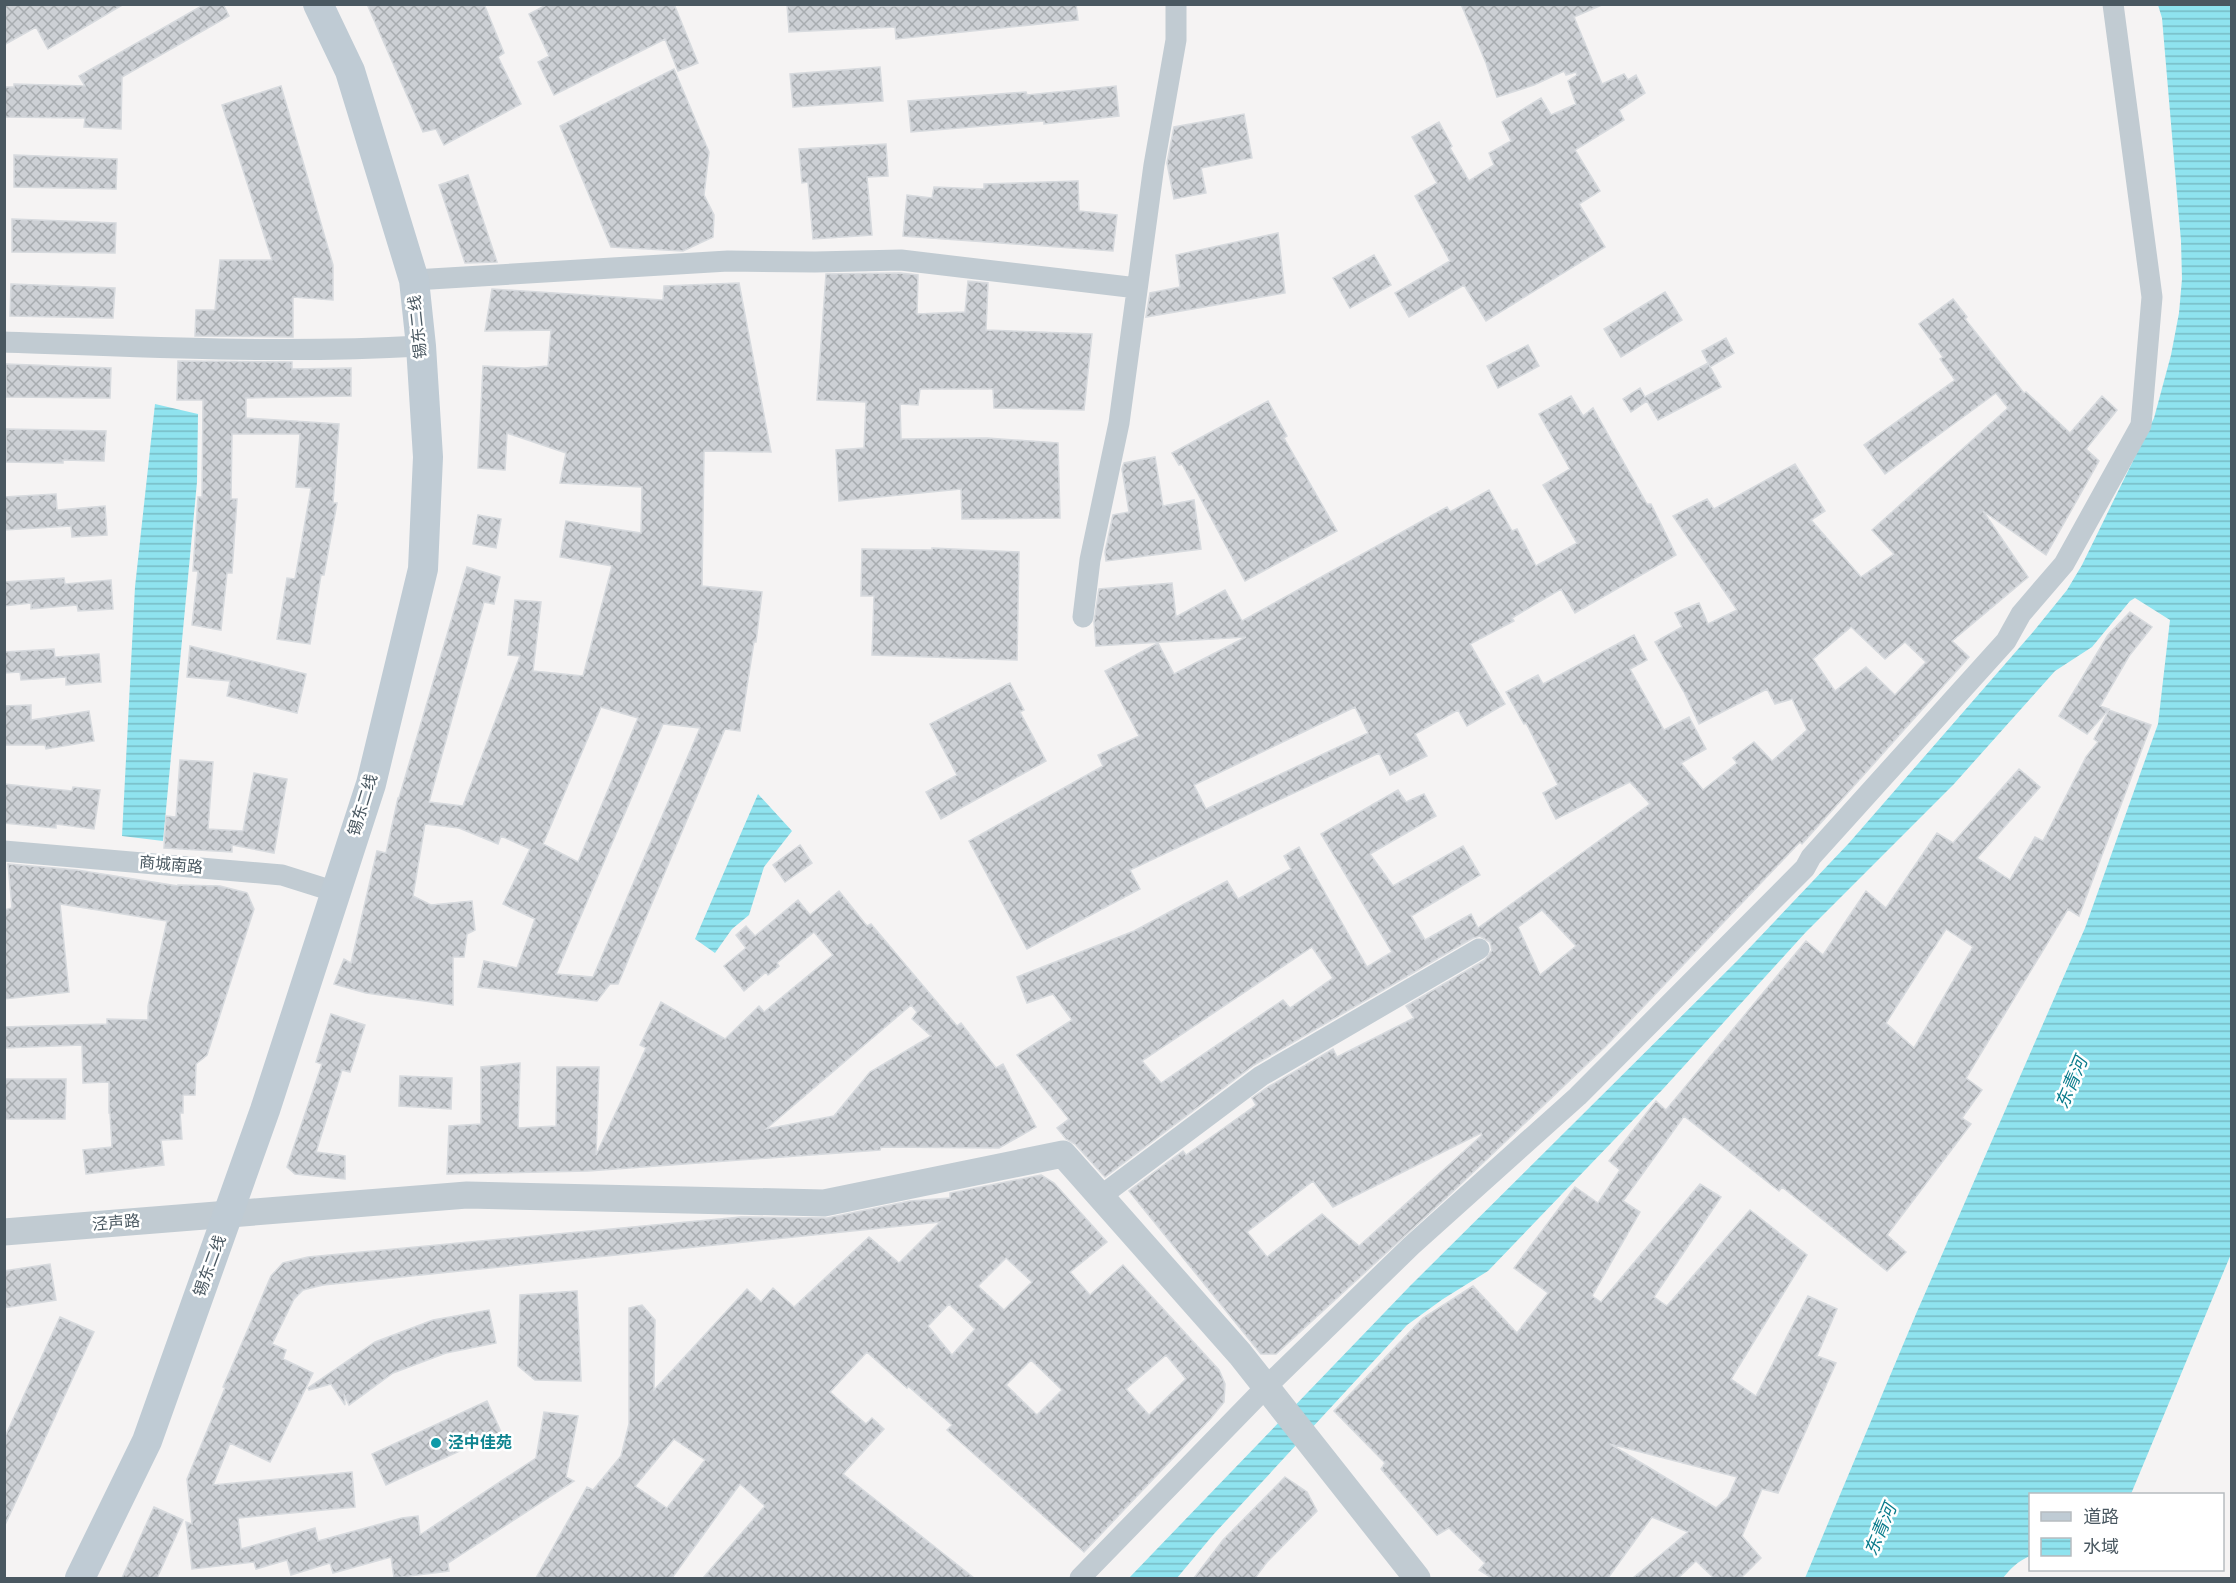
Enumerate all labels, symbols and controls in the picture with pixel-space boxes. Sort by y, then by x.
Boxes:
street label: 锡东二线 [404,294,432,360]
street label: 锡东二线 [343,771,383,839]
street label: 商城南路 [138,851,204,879]
water label: 东青河 [2050,1051,2095,1113]
street label: 泾声路 [91,1210,141,1236]
street label: 锡东二线 [189,1232,231,1300]
place label: 泾中佳苑 [448,1432,512,1454]
marker: 泾中佳苑 [429,1436,443,1450]
legend [2029,1493,2224,1571]
water label: 东青河 [1859,1498,1904,1560]
text: 道路 [2083,1505,2119,1530]
text: 水域 [2083,1535,2119,1560]

